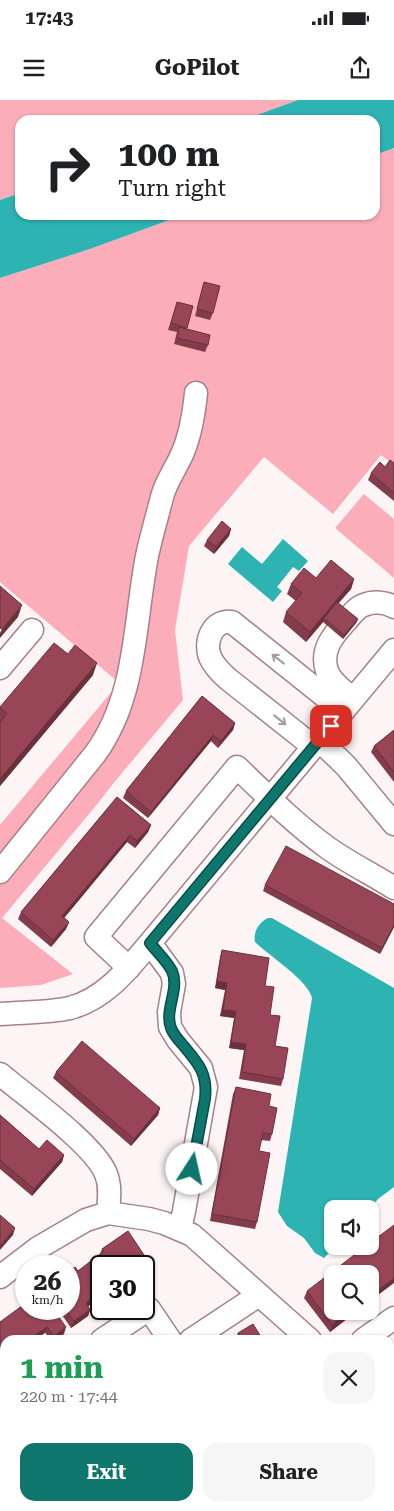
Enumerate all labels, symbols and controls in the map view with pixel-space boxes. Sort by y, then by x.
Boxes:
text: 17:43 [25,6,74,29]
icon: menu [20,54,48,82]
icon: share [346,54,374,82]
text: GoPilot [155,55,239,80]
text: 100 m [118,134,219,175]
icon: right [35,135,100,200]
text: Turn right [118,176,226,201]
one-way arrow [271,653,284,664]
pin [310,705,352,747]
icon: arrive [317,712,345,740]
one-way arrow [273,715,286,726]
position arrow [165,1142,217,1194]
map controls [324,1200,379,1320]
button: sound [324,1200,379,1255]
speed limit sign: 30 [90,1255,155,1320]
button: search [324,1265,379,1320]
text: 26 [33,1267,62,1296]
text: km/h [31,1293,64,1307]
text: 1 min [20,1350,103,1385]
button: close [323,1352,375,1404]
text: 220 m · 17:44 [20,1387,118,1406]
button: Exit [20,1443,193,1501]
button: Share [203,1443,375,1501]

